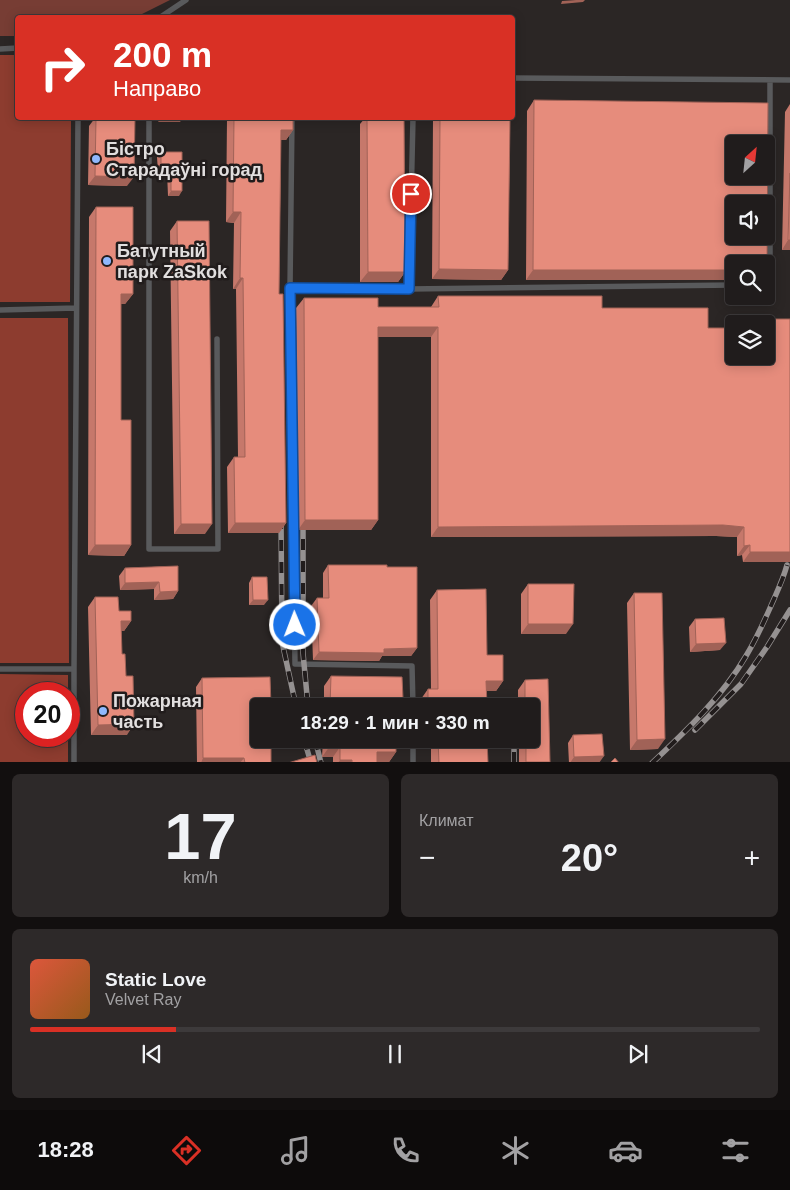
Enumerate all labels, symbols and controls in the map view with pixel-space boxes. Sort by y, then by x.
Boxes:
icon: right [30,35,95,100]
text: 200 m [113,35,212,74]
text: Направо [113,76,201,101]
north arrow [725,135,775,185]
map controls [725,135,775,365]
place label: Бістро Старадаўні горад [106,139,262,180]
marker: Бістро Старадаўні горад [90,153,102,165]
pin [390,173,432,215]
icon: arrive [397,180,425,208]
button: sound [725,195,775,245]
place label: Батутный парк ZaSkok [117,241,228,282]
marker: Батутный парк ZaSkok [101,255,113,267]
button: search [725,255,775,305]
button: layers [725,315,775,365]
position arrow [268,598,320,650]
speed limit sign: 20 [15,682,80,747]
place label: Пожарная часть [113,691,202,732]
marker: Пожарная часть [97,705,109,717]
text: 18:29 · 1 мин · 330 m [300,712,490,733]
text: 17 [164,800,237,873]
text: Климат [419,812,473,829]
text: 20° [561,837,618,879]
text: − [419,842,435,873]
text: + [744,842,760,873]
text: km/h [183,869,218,886]
text: Static Love [105,969,206,990]
text: Velvet Ray [105,991,181,1008]
icon: previous [138,1040,166,1068]
icon: pause [381,1040,409,1068]
icon: next [624,1040,652,1068]
icon: directions [169,1133,204,1168]
icon: music [278,1133,313,1168]
icon: phone [388,1133,423,1168]
icon: climate [498,1133,533,1168]
icon: car [608,1133,643,1168]
icon: filters [718,1133,753,1168]
text: 18:28 [37,1137,94,1162]

